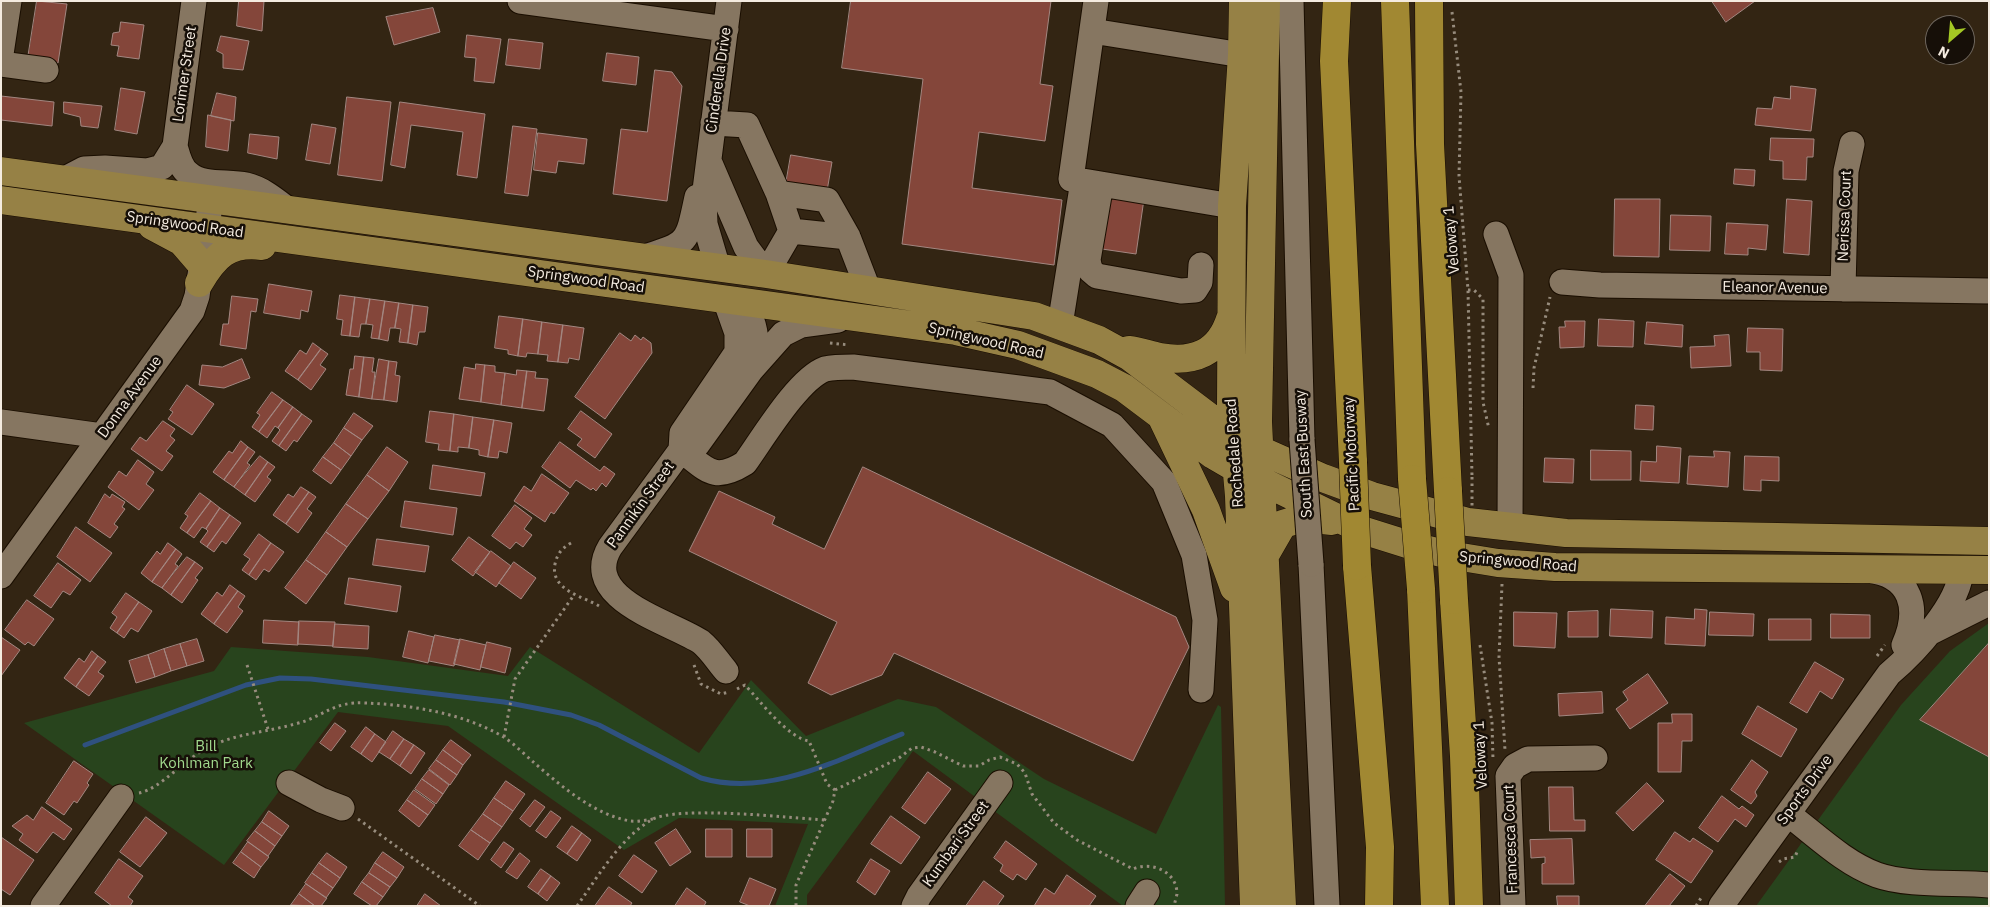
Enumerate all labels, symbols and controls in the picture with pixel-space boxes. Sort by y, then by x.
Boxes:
north arrow [1925,15,1975,65]
street label: Lorimer Street [169,25,201,123]
street label: Cinderella Drive [703,26,735,134]
text: N [1935,42,1952,63]
street label: Nerissa Court [1834,170,1856,262]
street label: Veloway 1 [1440,205,1464,275]
street label: Springwood Road [125,208,245,242]
street label: Springwood Road [526,263,646,297]
street label: Eleanor Avenue [1722,278,1828,298]
street label: Springwood Road [926,319,1046,363]
street label: Donna Avenue [94,352,166,442]
street label: South East Busway [1292,390,1316,518]
street label: Pacific Motorway [1340,396,1364,512]
street label: Rochedale Road [1222,398,1248,508]
street label: Pannikin Street [604,458,678,552]
street label: Springwood Road [1458,548,1578,576]
street label: Veloway 1 [1470,720,1492,790]
park label: Bill Kohlman Park [159,738,253,773]
street label: Sports Drive [1774,751,1836,829]
street label: Francesca Court [1500,784,1522,894]
street label: Kumbari Street [919,798,993,890]

